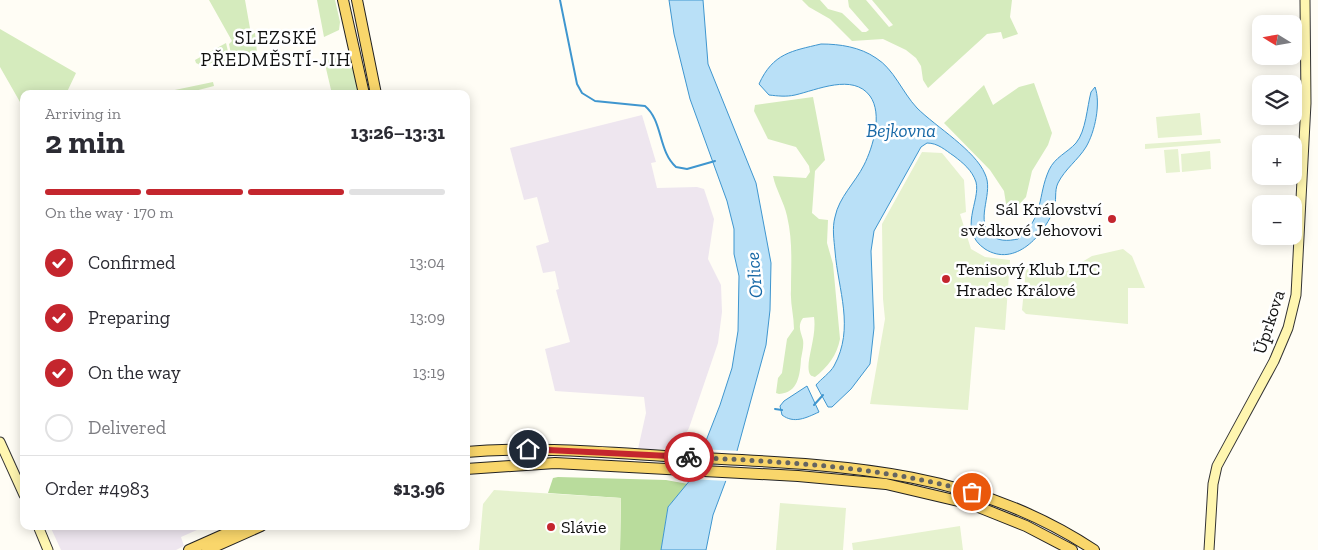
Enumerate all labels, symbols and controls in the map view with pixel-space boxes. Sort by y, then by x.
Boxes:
north arrow [1252,15,1302,65]
map controls [1252,15,1302,245]
district label: SLEZSKÉ PŘEDMĚSTÍ-JIH [201,26,351,71]
button: layers [1252,75,1302,125]
text: Arriving in [45,104,121,123]
water label: Bejkovna [866,119,936,142]
text: 13:26–13:31 [351,121,445,144]
text: 2 min [45,123,125,161]
button: + [1252,135,1302,185]
button: − [1252,195,1302,245]
place label: Sál Království svědkové Jehovovi [961,198,1102,241]
text: On the way · 170 m [45,203,173,222]
marker: Sál Království svědkové Jehovovi [1106,213,1118,225]
icon: check [45,249,73,277]
text: Confirmed [88,251,175,274]
water label: Orlice [741,251,767,299]
text: 13:04 [410,253,445,272]
place label: Tenisový Klub LTC Hradec Králové [956,258,1100,301]
marker: Tenisový Klub LTC Hradec Králové [940,273,952,285]
street label: Úprkova [1248,287,1290,357]
icon: check [45,304,73,332]
text: Preparing [88,306,170,329]
text: 13:09 [410,308,445,327]
icon: check [45,359,73,387]
text: On the way [88,361,181,384]
text: 13:19 [413,363,445,382]
text: Delivered [88,416,166,439]
pin [507,428,549,470]
courier [664,432,714,482]
icon: home [514,435,542,463]
icon: bike [675,443,703,471]
pin [951,471,993,513]
text: Order #4983 [45,477,149,500]
text: $13.96 [393,477,445,500]
icon: bag [958,478,986,506]
place label: Slávie [561,516,606,538]
marker: Slávie [545,521,557,533]

